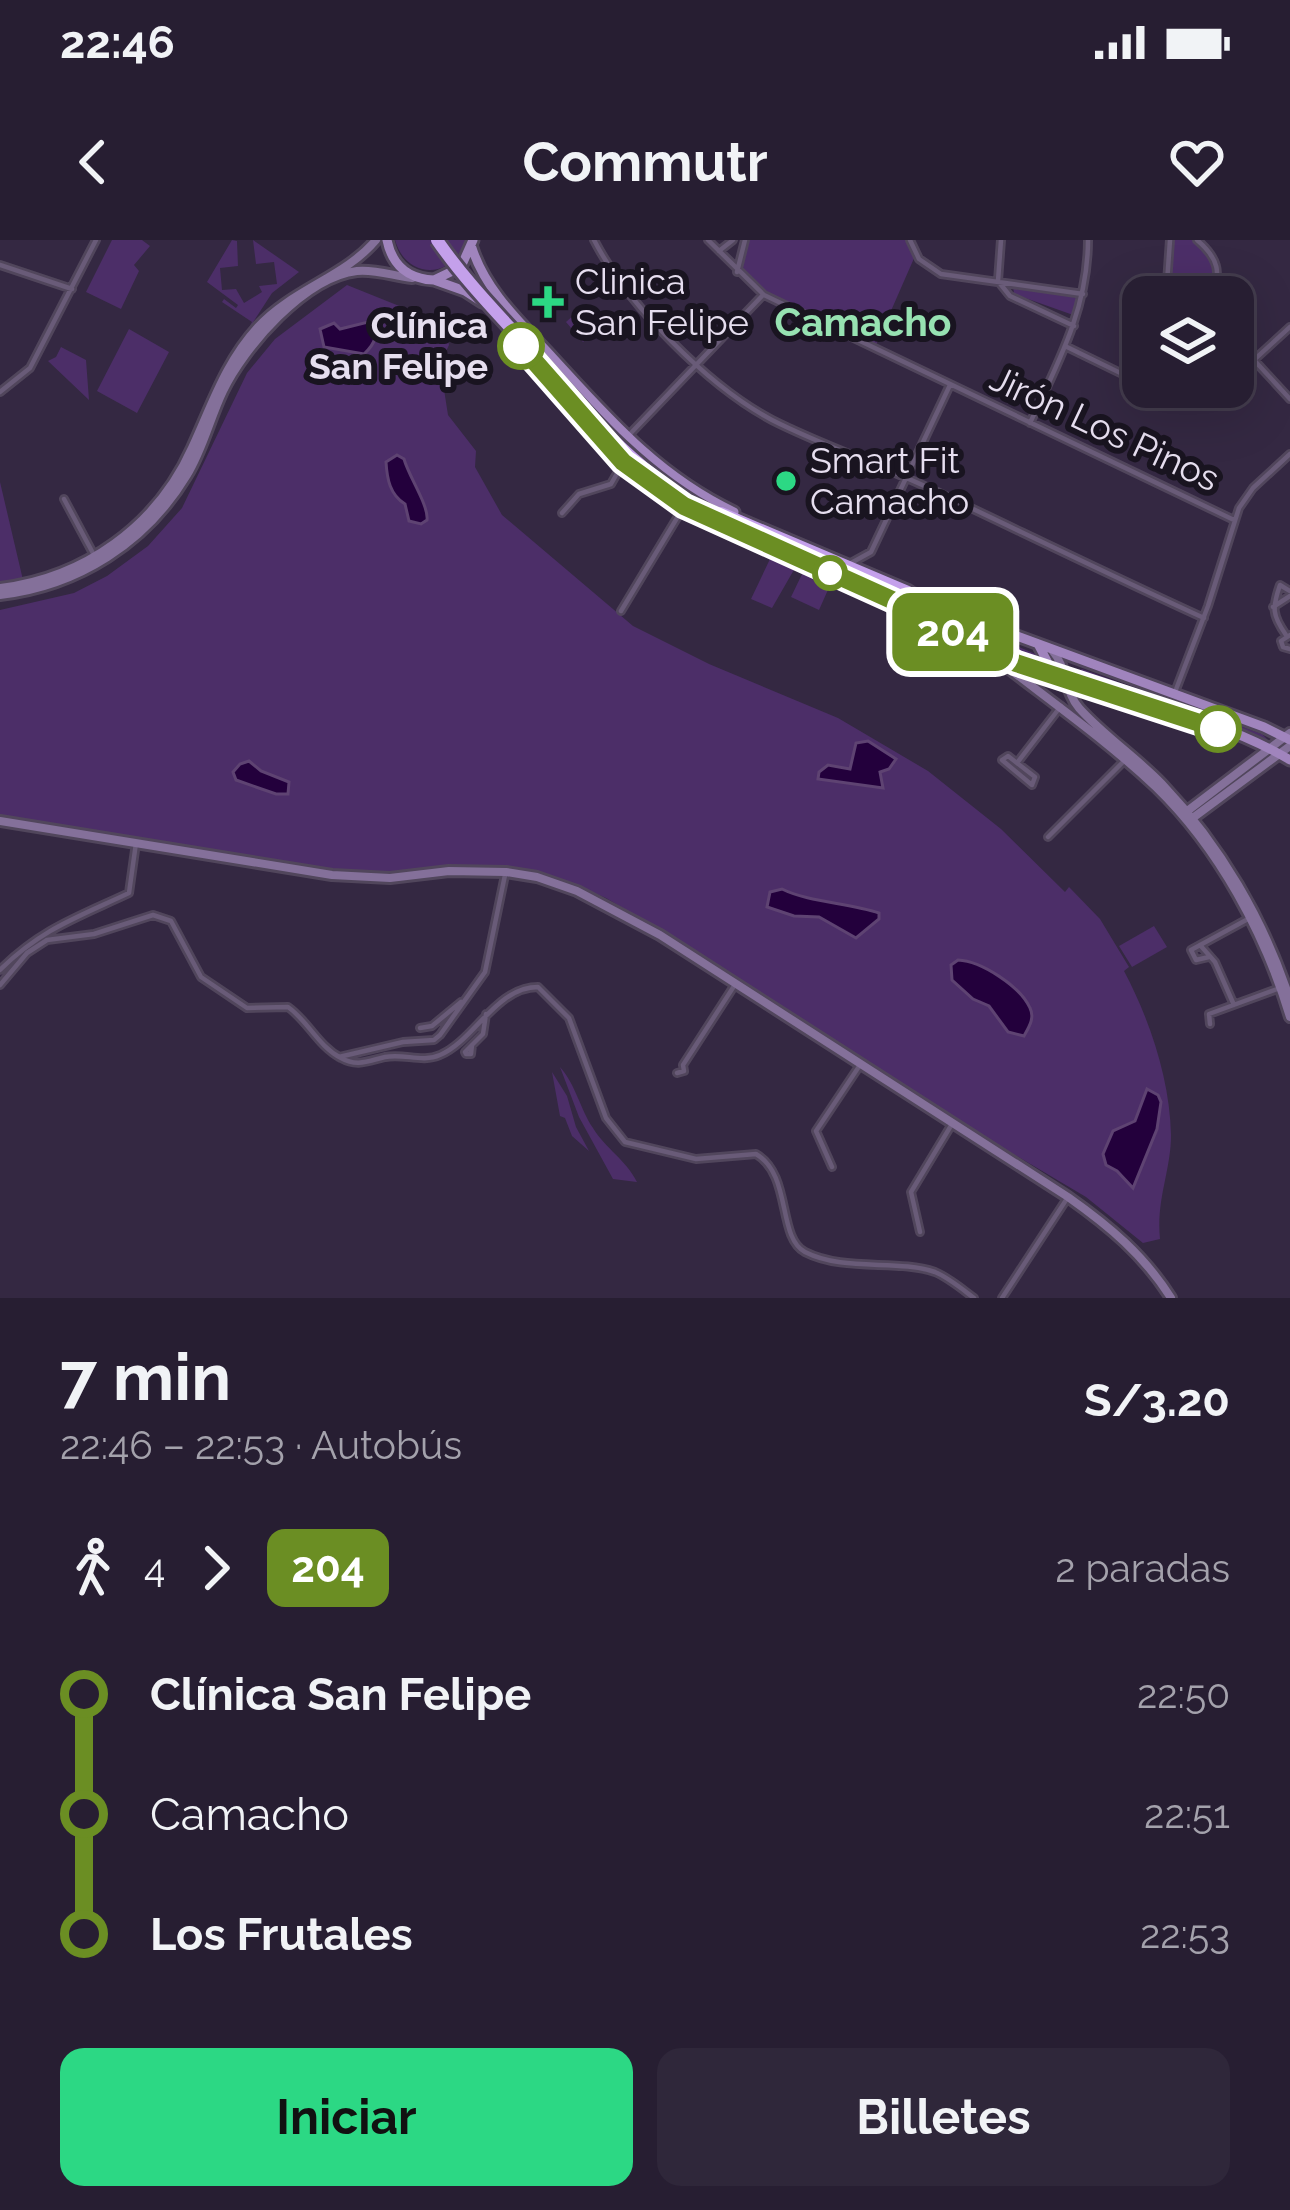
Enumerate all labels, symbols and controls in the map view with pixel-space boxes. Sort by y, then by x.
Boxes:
text: 22:46 [60,16,175,69]
icon: back [60,129,126,195]
icon: heart [1164,129,1230,195]
text: Commutr [522,130,768,194]
place label: Clinica San Felipe [575,260,749,343]
map controls [1122,276,1254,408]
button: layers [1122,276,1254,408]
marker: Clinica San Felipe [532,286,564,318]
district label: Camacho [774,299,952,345]
place label: Clínica San Felipe [309,304,488,387]
marker: Clínica San Felipe [499,324,543,368]
street label: Jirón Los Pinos [984,357,1226,499]
place label: Smart Fit Camacho [810,439,969,522]
marker: Smart Fit Camacho [773,468,799,494]
unlabelled marker [814,557,846,589]
line badge: 204 [884,593,1022,671]
text: 204 [916,607,990,656]
unlabelled marker [1196,707,1240,751]
text: 7 min [60,1338,231,1415]
text: S/3.20 [1084,1374,1230,1427]
text: 22:46 – 22:53 · Autobús [60,1422,462,1468]
icon: walk [60,1535,126,1601]
icon: forward [183,1535,249,1601]
text: 204 [291,1543,365,1592]
text: 4 [144,1545,165,1591]
text: 2 paradas [1055,1545,1230,1591]
text: Clínica San Felipe [150,1668,531,1721]
text: 22:50 [1137,1671,1230,1717]
text: Camacho [150,1788,349,1841]
text: 22:51 [1144,1791,1230,1837]
text: Los Frutales [150,1908,413,1961]
text: 22:53 [1140,1911,1230,1957]
button: Iniciar [60,2048,633,2186]
button: Billetes [657,2048,1230,2186]

